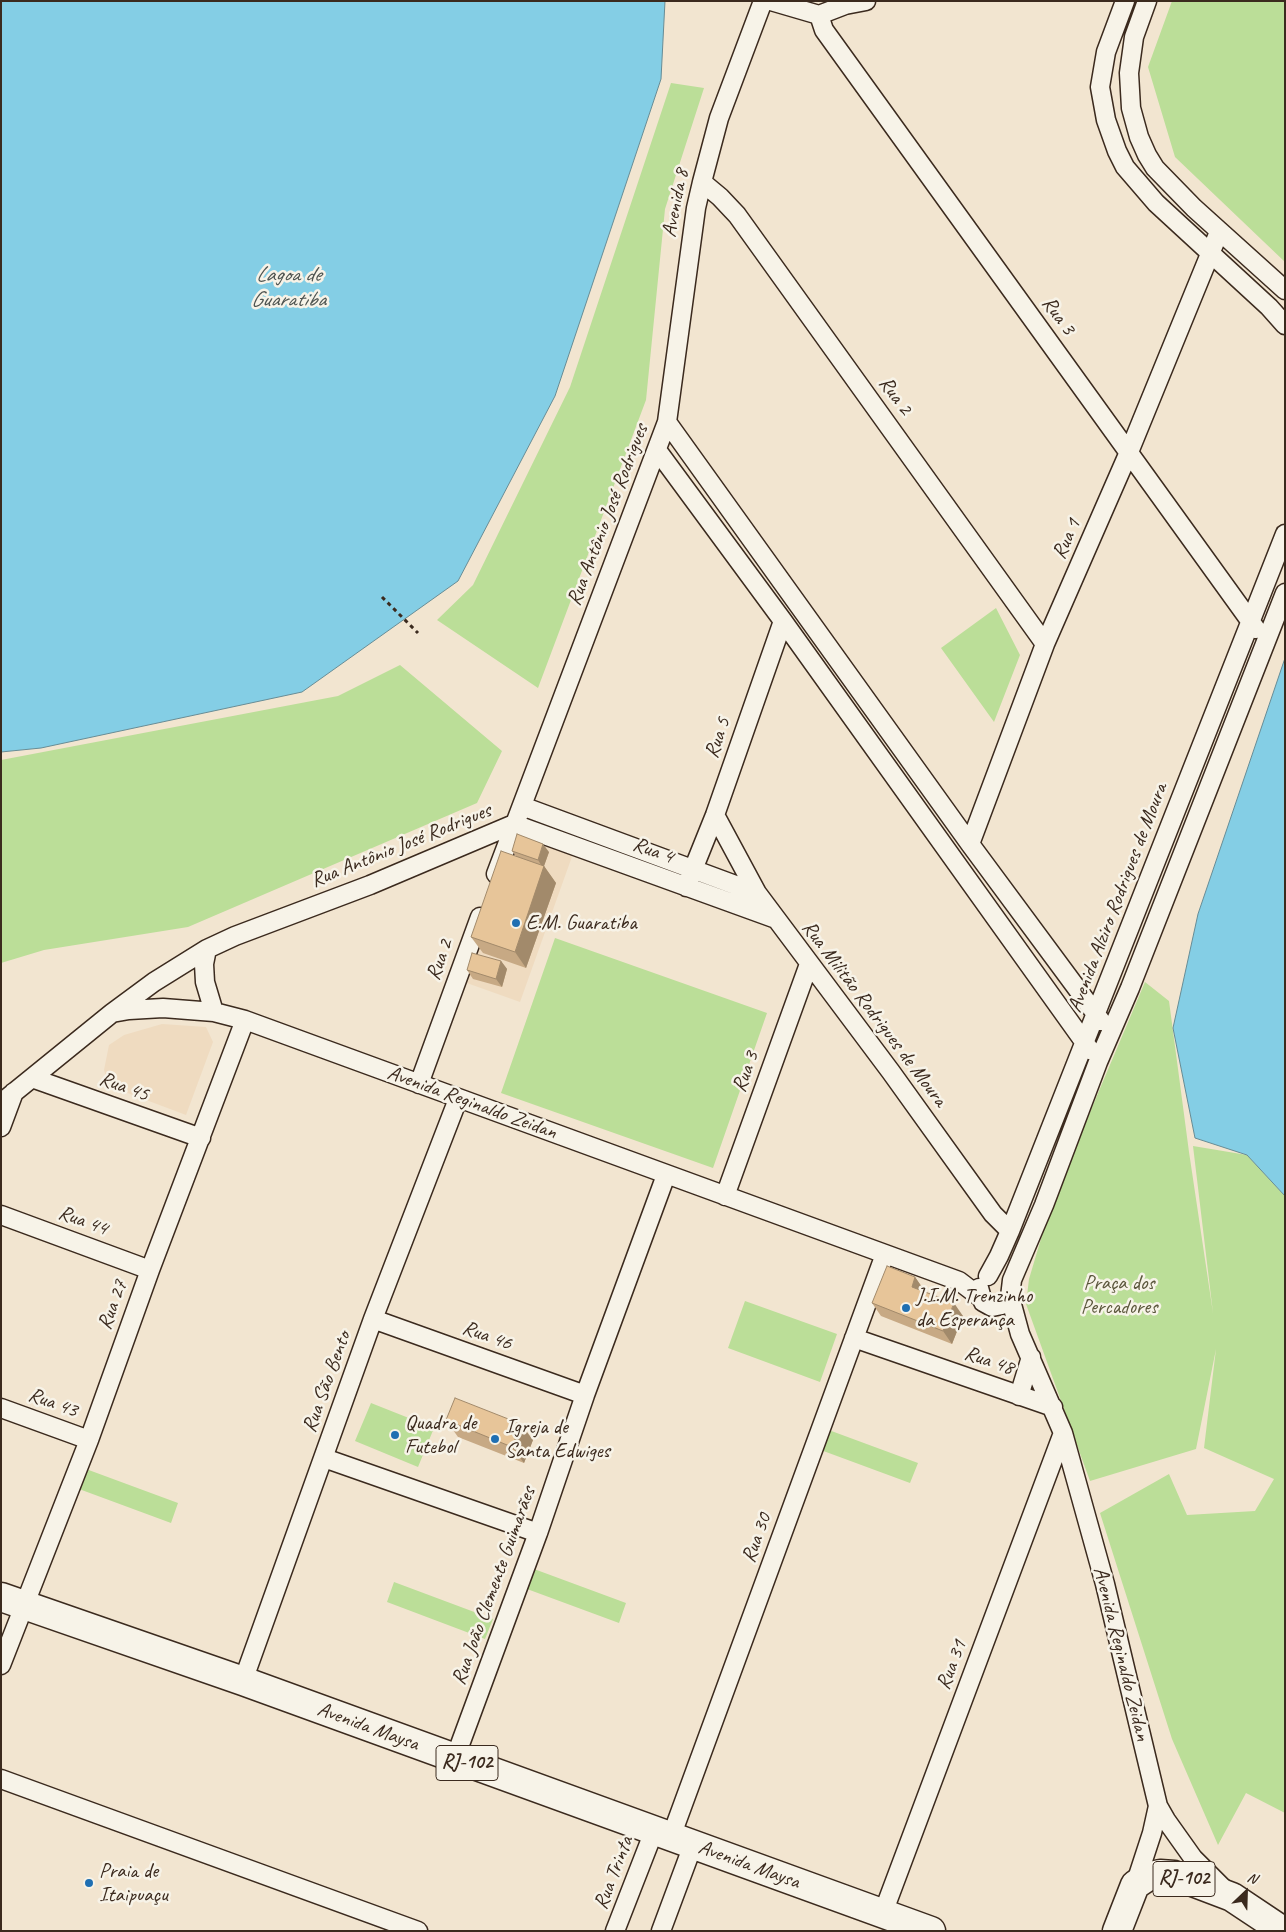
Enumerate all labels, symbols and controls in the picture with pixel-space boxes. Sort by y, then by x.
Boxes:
street label: Avenida 8 [657,167,695,239]
water label: Lagoa de Guaratiba [251,262,325,314]
street label: Rua 3 [1036,292,1080,340]
street label: Rua 2 [873,372,917,420]
street label: Rua Antônio José Rodrigues [562,421,654,609]
street label: Rua 1 [1047,515,1087,563]
street label: Rua 5 [699,714,737,762]
street label: Avenida Alziro Rodrigues de Moura [1063,780,1173,1016]
street label: Rua Antônio José Rodrigues [307,798,495,894]
street label: Rua 4 [629,832,677,870]
place label: E.M. Guaratiba [526,910,637,936]
street label: Rua Militão Rodrigues de Moura [796,916,952,1112]
marker: E.M. Guaratiba [510,917,522,929]
street label: Rua 2 [421,936,459,984]
street label: Rua 3 [727,1048,765,1096]
street label: Avenida Reginaldo Zeidan [384,1061,560,1145]
street label: Rua 45 [96,1066,152,1108]
street label: Rua 44 [55,1200,111,1242]
park label: Praça dos Percadores [1081,1270,1157,1320]
street label: Rua 27 [92,1277,134,1333]
place label: J.I.M. Trenzinho da Esperança [916,1283,1032,1333]
marker: J.I.M. Trenzinho da Esperança [900,1302,912,1314]
street label: Rua 46 [459,1315,515,1357]
street label: Rua São Bento [297,1328,357,1436]
street label: Rua 48 [961,1341,1017,1381]
street label: Rua 43 [25,1382,81,1424]
place label: Quadra de Futebol [405,1410,476,1460]
place label: Igreja de Santa Edwiges [505,1414,610,1464]
marker: Quadra de Futebol [389,1429,401,1441]
marker: Igreja de Santa Edwiges [489,1433,501,1445]
street label: Rua João Clemente Guimarães [446,1484,542,1688]
street label: Rua 30 [736,1510,778,1566]
street label: Avenida Reginaldo Zeidan [1087,1564,1155,1744]
street label: Rua 31 [931,1637,973,1693]
street label: Avenida Maysa [314,1697,422,1757]
road number: RJ-102 [436,1746,498,1780]
street label: Rua Trinta [589,1833,639,1913]
street label: Avenida Maysa [695,1835,803,1895]
place label: Praia de Itaipuaçu [99,1858,168,1908]
road number: RJ-102 [1153,1862,1215,1896]
north arrow [1221,1867,1271,1917]
text: N [1245,1868,1260,1887]
marker: Praia de Itaipuaçu [83,1877,95,1889]

